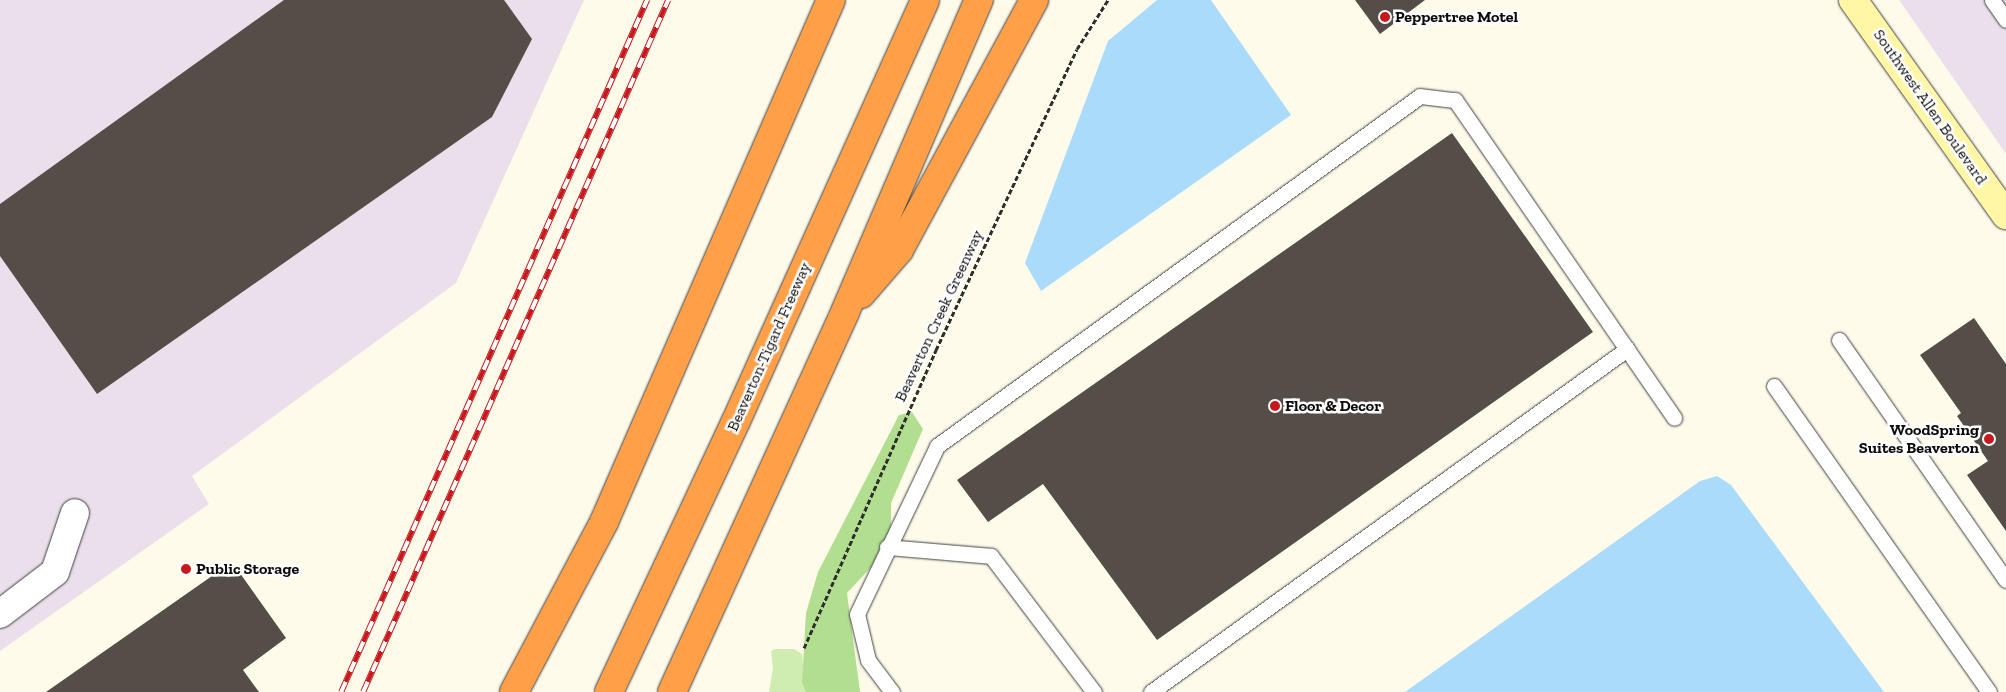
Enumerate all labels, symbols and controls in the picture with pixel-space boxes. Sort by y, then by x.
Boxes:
place label: Peppertree Motel [1395,7,1518,27]
marker: Peppertree Motel [1379,11,1391,23]
street label: Southwest Allen Boulevard [1869,26,1991,188]
street label: Beaverton Creek Greenway [891,227,987,405]
street label: Beaverton-Tigard Freeway [723,260,815,434]
place label: Floor & Decor [1285,396,1381,416]
marker: Floor & Decor [1269,400,1281,412]
place label: WoodSpring Suites Beaverton [1859,420,1979,458]
marker: WoodSpring Suites Beaverton [1983,433,1995,445]
place label: Public Storage [196,559,299,579]
marker: Public Storage [180,563,192,575]

